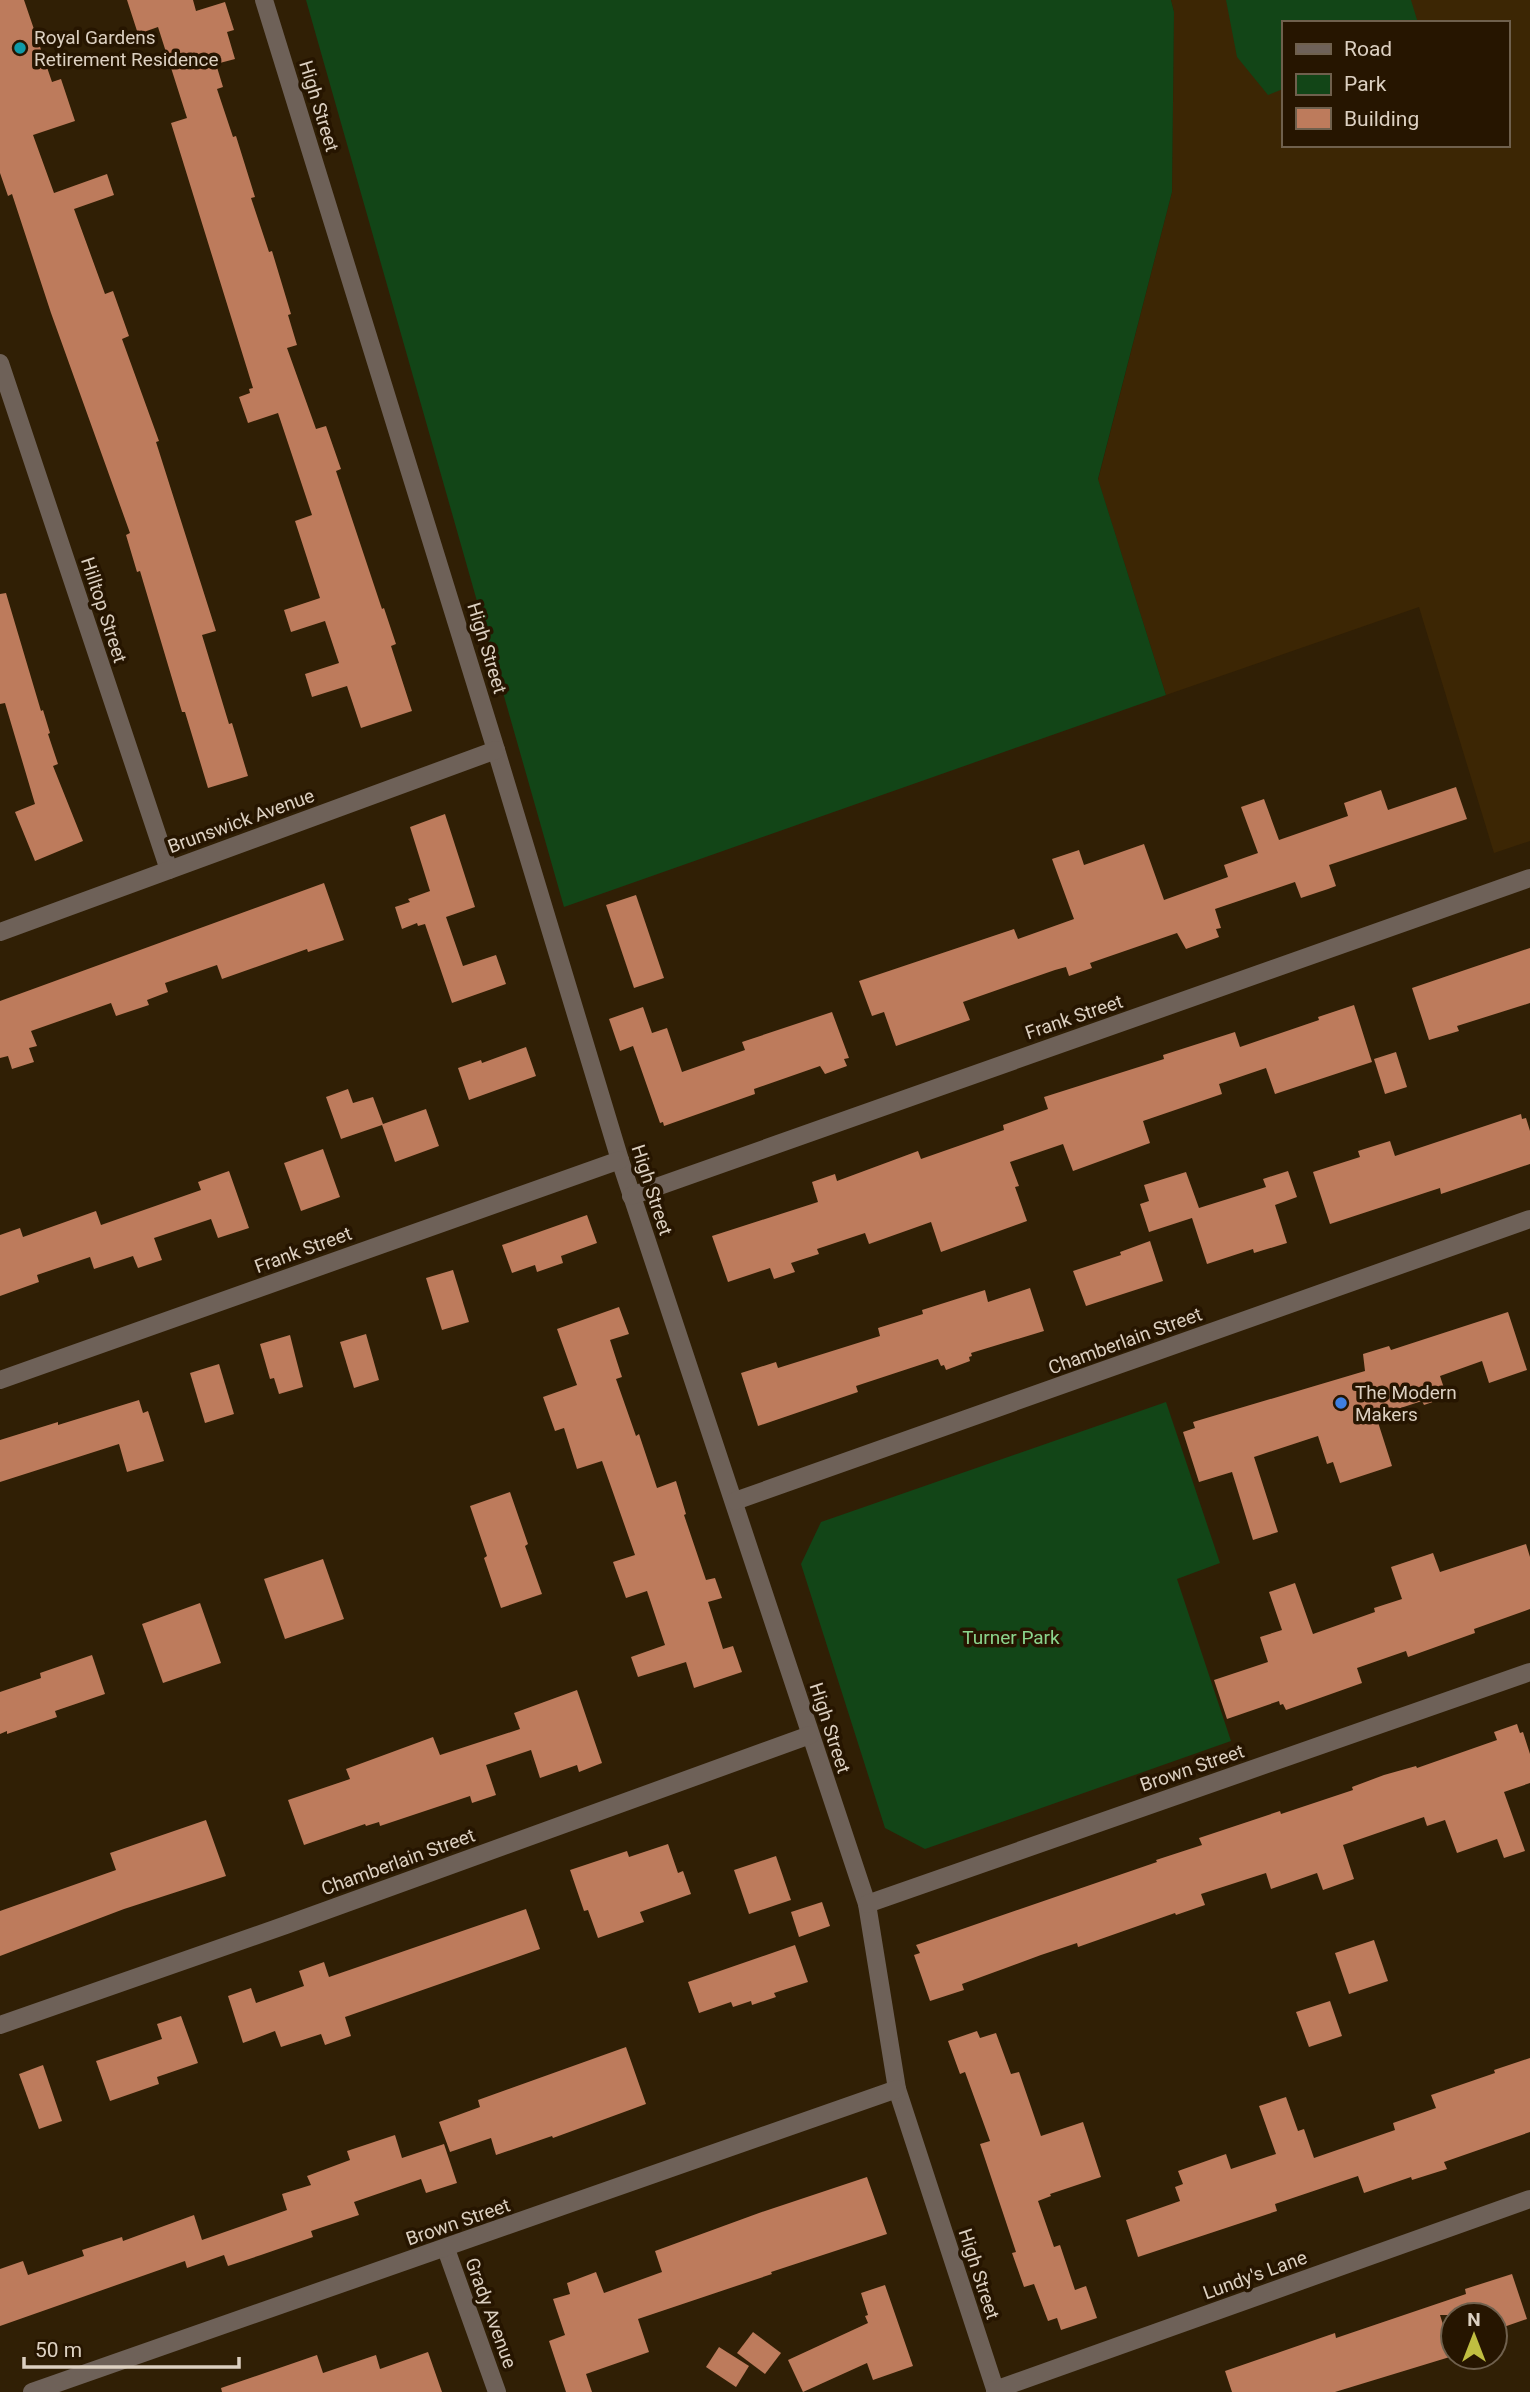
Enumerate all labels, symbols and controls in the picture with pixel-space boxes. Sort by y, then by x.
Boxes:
legend [1282,21,1509,147]
place label: Royal Gardens Retirement Residence [34,26,219,71]
text: Road [1344,37,1392,61]
marker: Royal Gardens Retirement Residence [12,40,28,56]
street label: High Street [294,58,344,154]
text: Park [1344,72,1387,96]
text: Building [1344,107,1419,131]
street label: Hilltop Street [76,554,132,666]
street label: High Street [462,600,512,696]
street label: Brunswick Avenue [165,784,317,858]
street label: Frank Street [1022,990,1126,1044]
street label: High Street [627,1142,677,1238]
street label: Frank Street [251,1222,355,1278]
street label: Chamberlain Street [1045,1303,1205,1379]
place label: The Modern Makers [1355,1381,1457,1426]
marker: The Modern Makers [1333,1395,1349,1411]
park label: Turner Park [962,1626,1060,1649]
street label: High Street [805,1680,855,1776]
street label: Brown Street [1137,1739,1247,1797]
street label: Chamberlain Street [318,1824,478,1900]
street label: Brown Street [403,2193,513,2251]
street label: High Street [954,2226,1004,2322]
street label: Lundy's Lane [1200,2246,1310,2304]
street label: Grady Avenue [460,2255,522,2371]
north arrow [1439,2301,1509,2371]
text: N [1467,2308,1481,2331]
scale bar [24,2326,240,2370]
text: 50 m [35,2338,82,2362]

